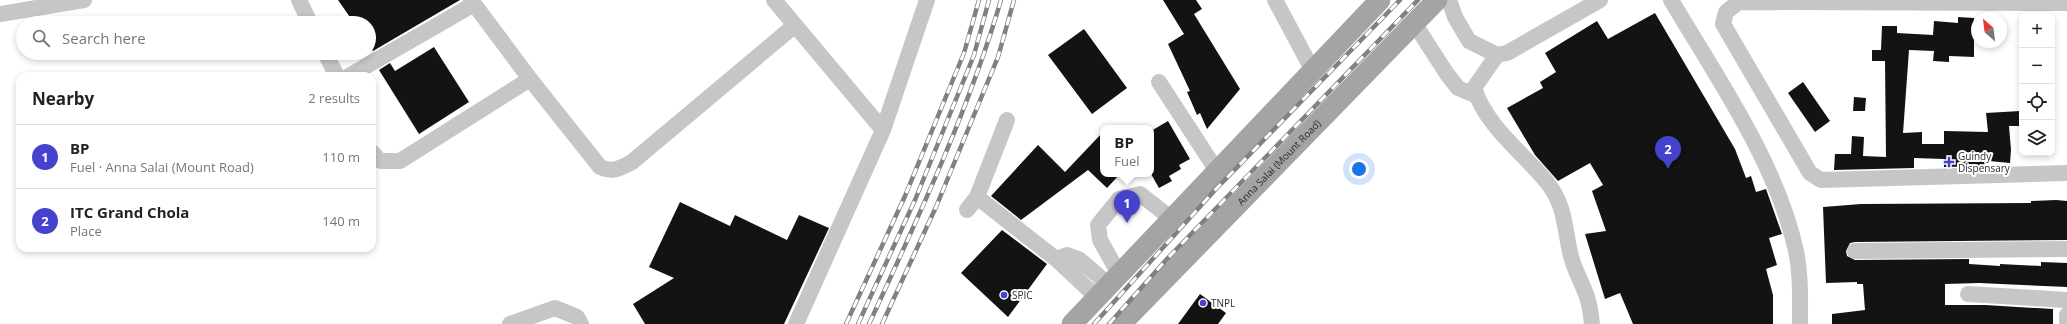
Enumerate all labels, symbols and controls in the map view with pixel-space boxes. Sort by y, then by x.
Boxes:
north arrow [1971,12,2007,48]
map controls [2019,12,2055,156]
button: + [2019,12,2055,48]
search box [16,16,376,60]
icon: search [30,27,52,49]
text: Search here [62,28,146,48]
button: − [2019,48,2055,84]
button: locate [2019,84,2055,120]
text: Nearby [32,87,94,110]
text: 2 results [308,89,360,107]
street label: Anna Salai (Mount Road) [1234,116,1324,208]
button: layers [2019,120,2055,156]
popup [1100,125,1154,177]
text: BP [1114,132,1134,152]
pin: 2 [1655,136,1681,169]
text: BP [70,138,90,158]
text: 1 [41,148,49,166]
text: 110 m [322,148,360,166]
place label: Guindy Dispensary [1958,149,2011,175]
text: Fuel [1114,152,1140,170]
marker: Guindy Dispensary [1943,156,1955,168]
text: Fuel · Anna Salai (Mount Road) [70,158,254,176]
your location [1349,159,1369,179]
pin: 1 [1114,190,1140,223]
text: ITC Grand Chola [70,202,189,222]
text: 2 [41,212,49,230]
text: 140 m [322,212,360,230]
text: Place [70,222,102,240]
place label: SPIC [1012,288,1033,302]
marker: SPIC [999,290,1009,300]
place label: TNPL [1211,296,1235,310]
marker: TNPL [1198,298,1208,308]

